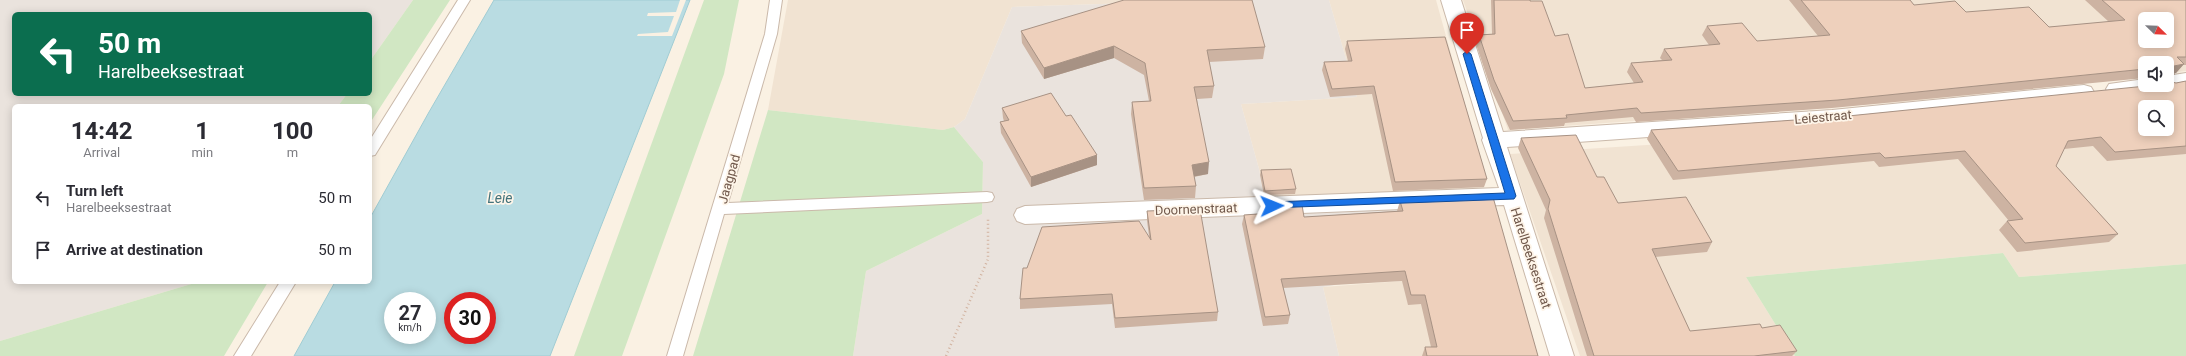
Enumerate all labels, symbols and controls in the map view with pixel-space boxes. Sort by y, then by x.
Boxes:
north arrow [2138,12,2174,48]
map controls [2138,12,2174,136]
pin [1450,13,1484,54]
icon: arrive [1456,19,1478,41]
text: 50 m [98,27,161,60]
icon: left [32,28,84,80]
button: sound [2138,56,2174,92]
text: Harelbeeksestraat [98,61,244,82]
button: search [2138,100,2174,136]
street label: Leiestraat [1794,107,1852,127]
text: 14:42 [71,117,133,145]
text: 1 [195,117,209,145]
text: 100 [272,117,313,145]
text: Arrival [83,145,120,160]
text: min [191,145,213,160]
text: m [287,145,298,160]
street label: Jaagpad [715,153,743,205]
text: Turn left [66,182,123,200]
position arrow [1251,185,1293,227]
icon: left [32,187,54,209]
text: 50 m [318,189,352,207]
water label: Leie [487,190,513,206]
text: Harelbeeksestraat [66,200,171,215]
street label: Doornenstraat [1154,200,1238,218]
street label: Harelbeeksestraat [1508,206,1554,310]
icon: arrive [32,239,54,261]
text: Arrive at destination [66,241,203,259]
text: 50 m [318,241,352,259]
speed limit sign: 30 [444,292,496,344]
text: 27 [399,301,421,325]
text: km/h [398,322,422,333]

